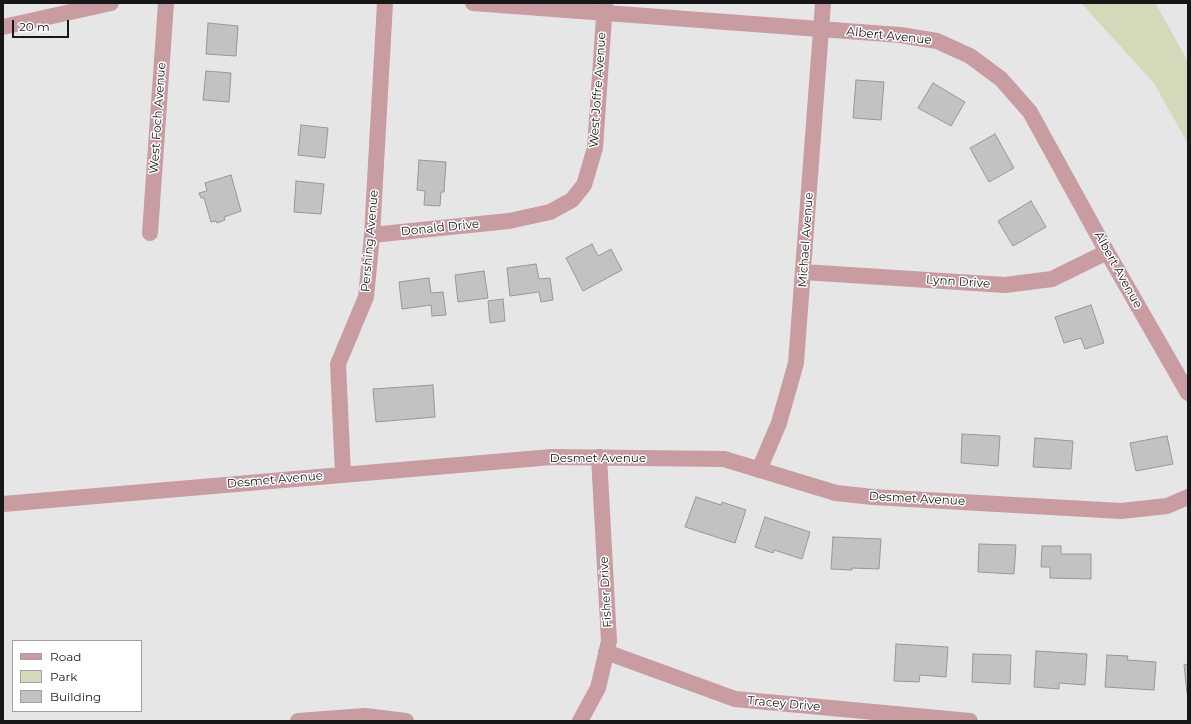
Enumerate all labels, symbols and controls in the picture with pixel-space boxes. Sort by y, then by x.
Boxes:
scale bar [14,12,71,38]
text: 20 m [19,19,50,34]
street label: Albert Avenue [846,24,932,48]
street label: West Joffre Avenue [587,32,609,148]
street label: West Foch Avenue [147,62,169,174]
street label: Pershing Avenue [358,189,382,293]
street label: Michael Avenue [795,192,817,288]
street label: Donald Drive [400,217,480,239]
street label: Albert Avenue [1091,229,1145,311]
street label: Lynn Drive [925,273,991,291]
street label: Desmet Avenue [550,451,646,465]
street label: Desmet Avenue [226,469,324,491]
street label: Desmet Avenue [869,489,965,509]
street label: Fisher Drive [597,556,615,628]
legend [12,640,142,712]
text: Road [50,649,81,664]
text: Park [50,669,77,684]
text: Building [50,689,101,704]
street label: Tracey Drive [747,694,821,714]

